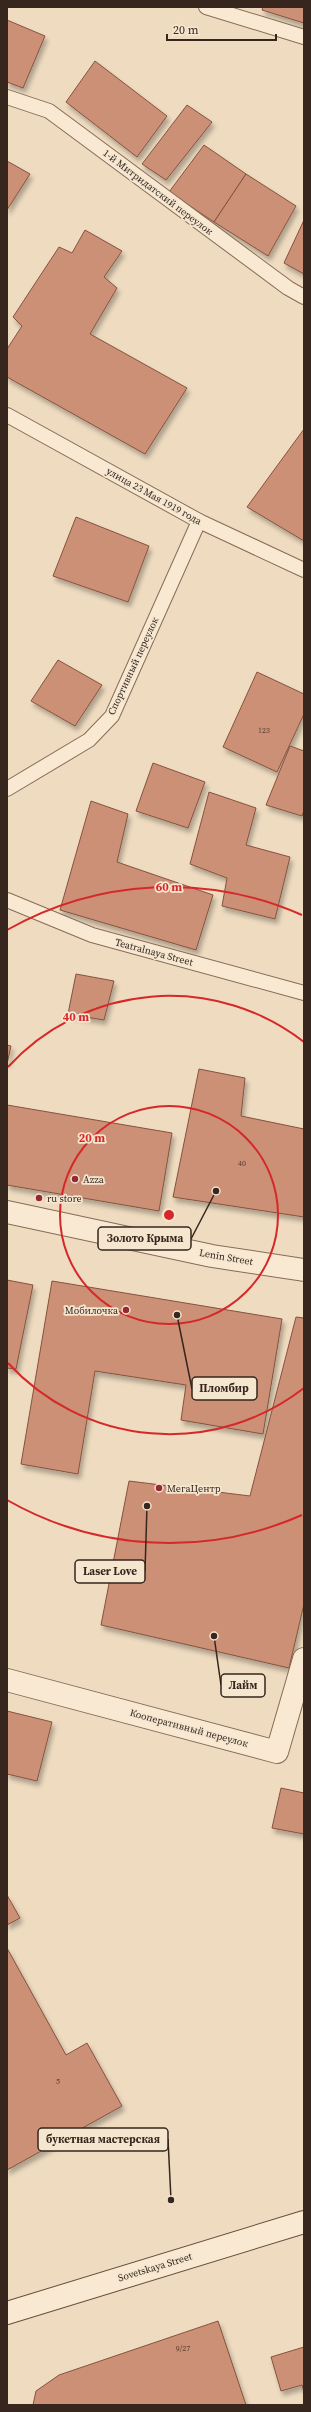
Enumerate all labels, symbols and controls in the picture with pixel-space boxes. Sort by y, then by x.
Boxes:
scale bar [167,16,276,42]
text: 20 m [173,22,199,38]
street label: 1-й Митридатский переулок [100,146,216,238]
street label: улица 23 Мая 1919 года [104,464,205,528]
street label: Спортивный переулок [105,615,162,717]
house number: 123 [258,725,270,736]
text: 60 m [156,879,182,895]
street label: Teatralnaya Street [114,935,195,969]
text: 40 m [63,1009,89,1025]
text: 20 m [79,1130,105,1146]
house number: 40 [238,1158,246,1169]
place label: Azza [83,1173,105,1186]
marker: Azza [70,1174,80,1184]
place label: ru store [47,1192,82,1205]
marker: ru store [34,1193,44,1203]
centre of rings [162,1208,176,1222]
callout: Золото Крыма [98,1227,191,1250]
text: Золото Крыма [107,1231,184,1246]
street label: Lenin Street [198,1246,255,1268]
place label: Мобилочка [65,1304,119,1317]
marker: Мобилочка [121,1305,131,1315]
callout: Пломбир [192,1377,257,1400]
text: Пломбир [199,1381,249,1396]
place label: МегаЦентр [167,1482,221,1495]
marker: МегаЦентр [154,1483,164,1493]
callout: Laser Love [75,1560,145,1583]
text: Laser Love [83,1564,137,1579]
callout: Лайм [221,1674,265,1697]
text: Лайм [229,1678,257,1693]
street label: Кооперативный переулок [128,1706,250,1750]
house number: 5 [56,2076,60,2087]
callout: букетная мастерская [38,2128,168,2151]
text: букетная мастерская [46,2132,160,2147]
street label: Sovetskaya Street [116,2249,194,2284]
house number: 9/27 [176,2343,190,2354]

